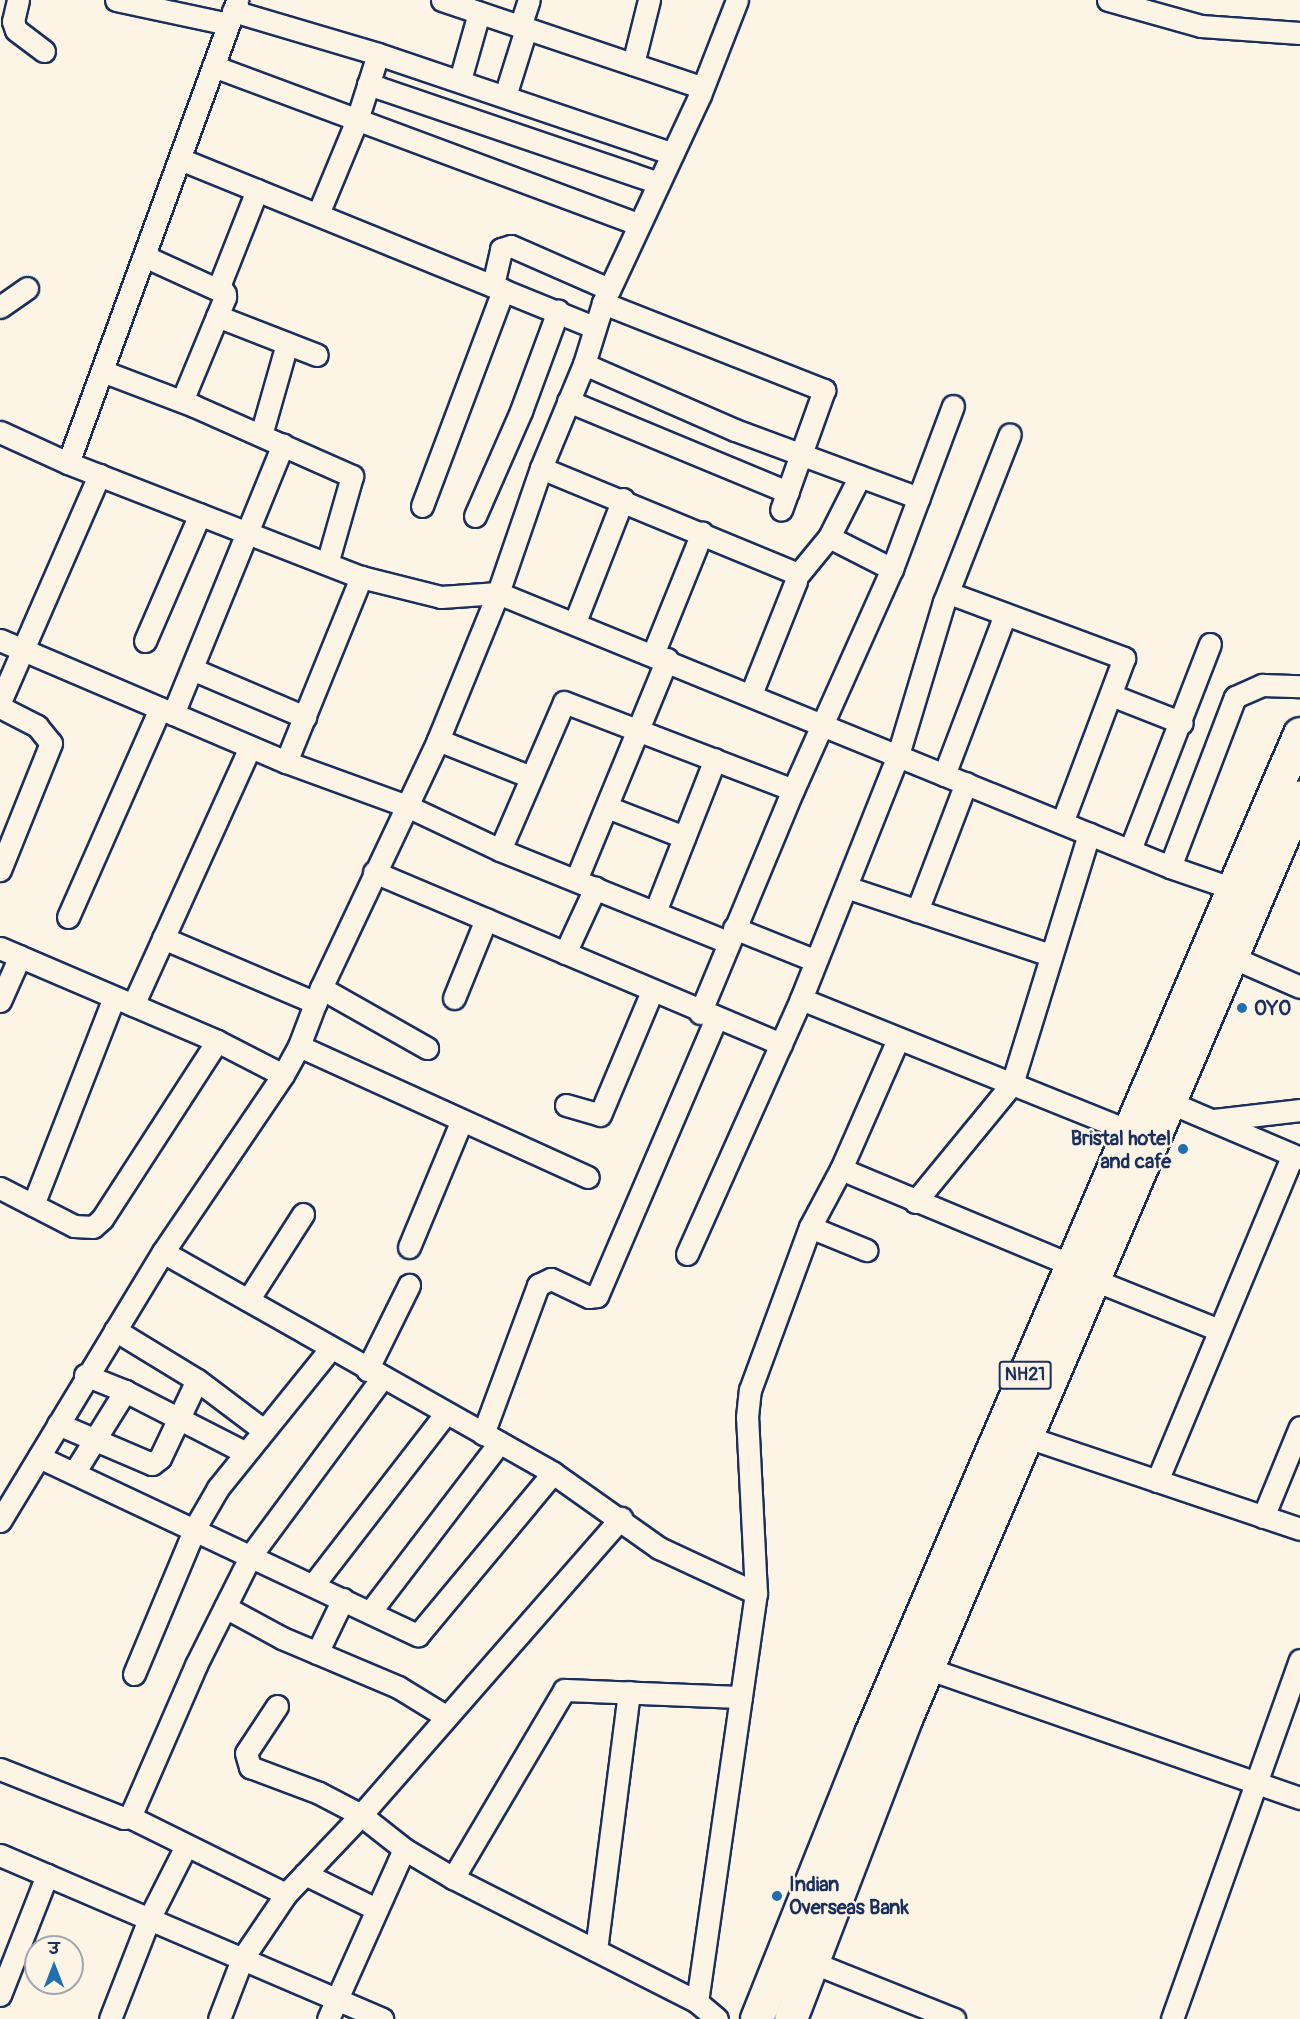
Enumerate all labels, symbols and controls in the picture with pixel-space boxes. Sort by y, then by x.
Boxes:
place label: OYO [1254,996,1291,1020]
marker: OYO [1235,1001,1249,1015]
place label: Bristal hotel and cafe [1071,1126,1171,1173]
marker: Bristal hotel and cafe [1176,1142,1190,1156]
road number: NH21 [998,1360,1052,1390]
place label: Indian Overseas Bank [789,1872,909,1919]
marker: Indian Overseas Bank [770,1889,784,1903]
north arrow [24,1935,84,1995]
text: उ [49,1939,59,1959]

